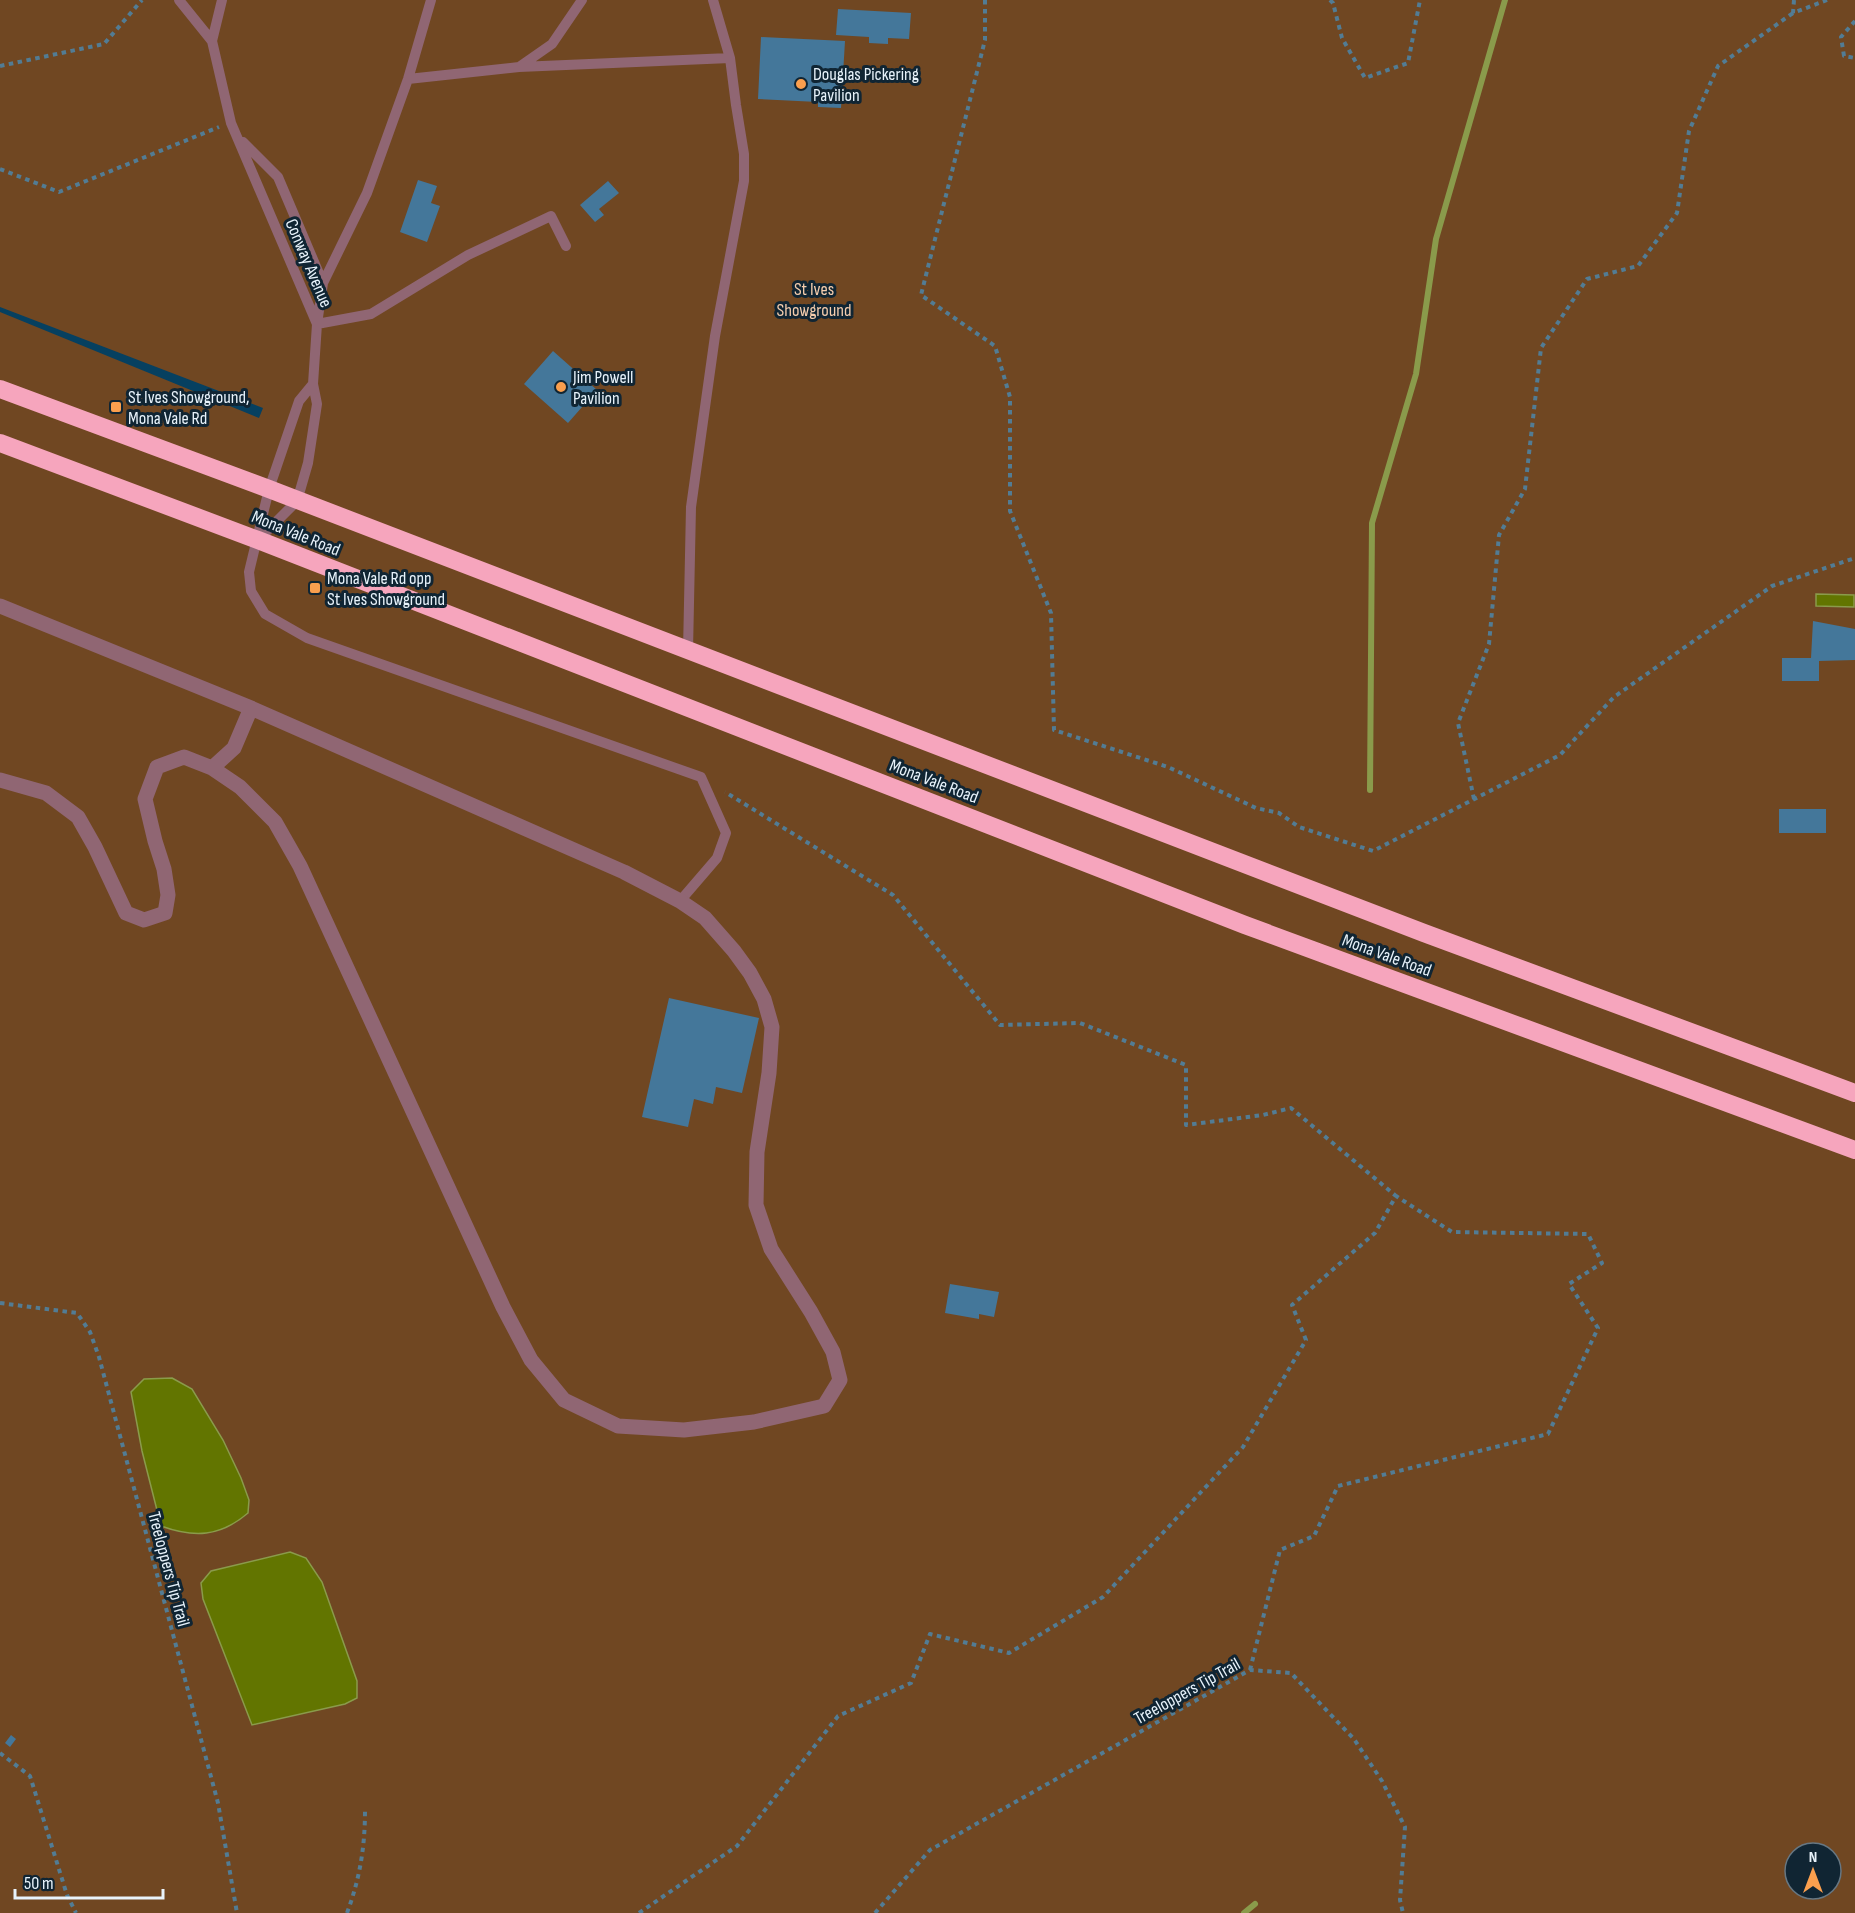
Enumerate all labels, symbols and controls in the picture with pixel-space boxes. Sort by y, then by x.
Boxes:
place label: Douglas Pickering Pavilion [813,64,919,106]
marker: Douglas Pickering Pavilion [794,77,808,91]
street label: Conway Avenue [280,216,337,311]
park label: St Ives Showground [777,279,851,321]
place label: Jim Powell Pavilion [572,367,633,409]
marker: Jim Powell Pavilion [554,380,568,394]
place label: St Ives Showground, Mona Vale Rd [128,387,249,429]
marker: St Ives Showground, Mona Vale Rd [109,400,123,414]
street label: Mona Vale Road [248,506,343,561]
place label: Mona Vale Rd opp St Ives Showground [327,568,445,610]
marker: Mona Vale Rd opp St Ives Showground [308,581,322,595]
street label: Mona Vale Road [886,755,981,808]
street label: Mona Vale Road [1339,930,1434,981]
street label: Treeloppers Tip Trail [143,1509,194,1629]
street label: Treeloppers Tip Trail [1131,1654,1244,1729]
north arrow [1783,1841,1843,1901]
text: N [1809,1848,1817,1867]
scale bar [15,1862,164,1900]
text: 50 m [24,1873,54,1894]

